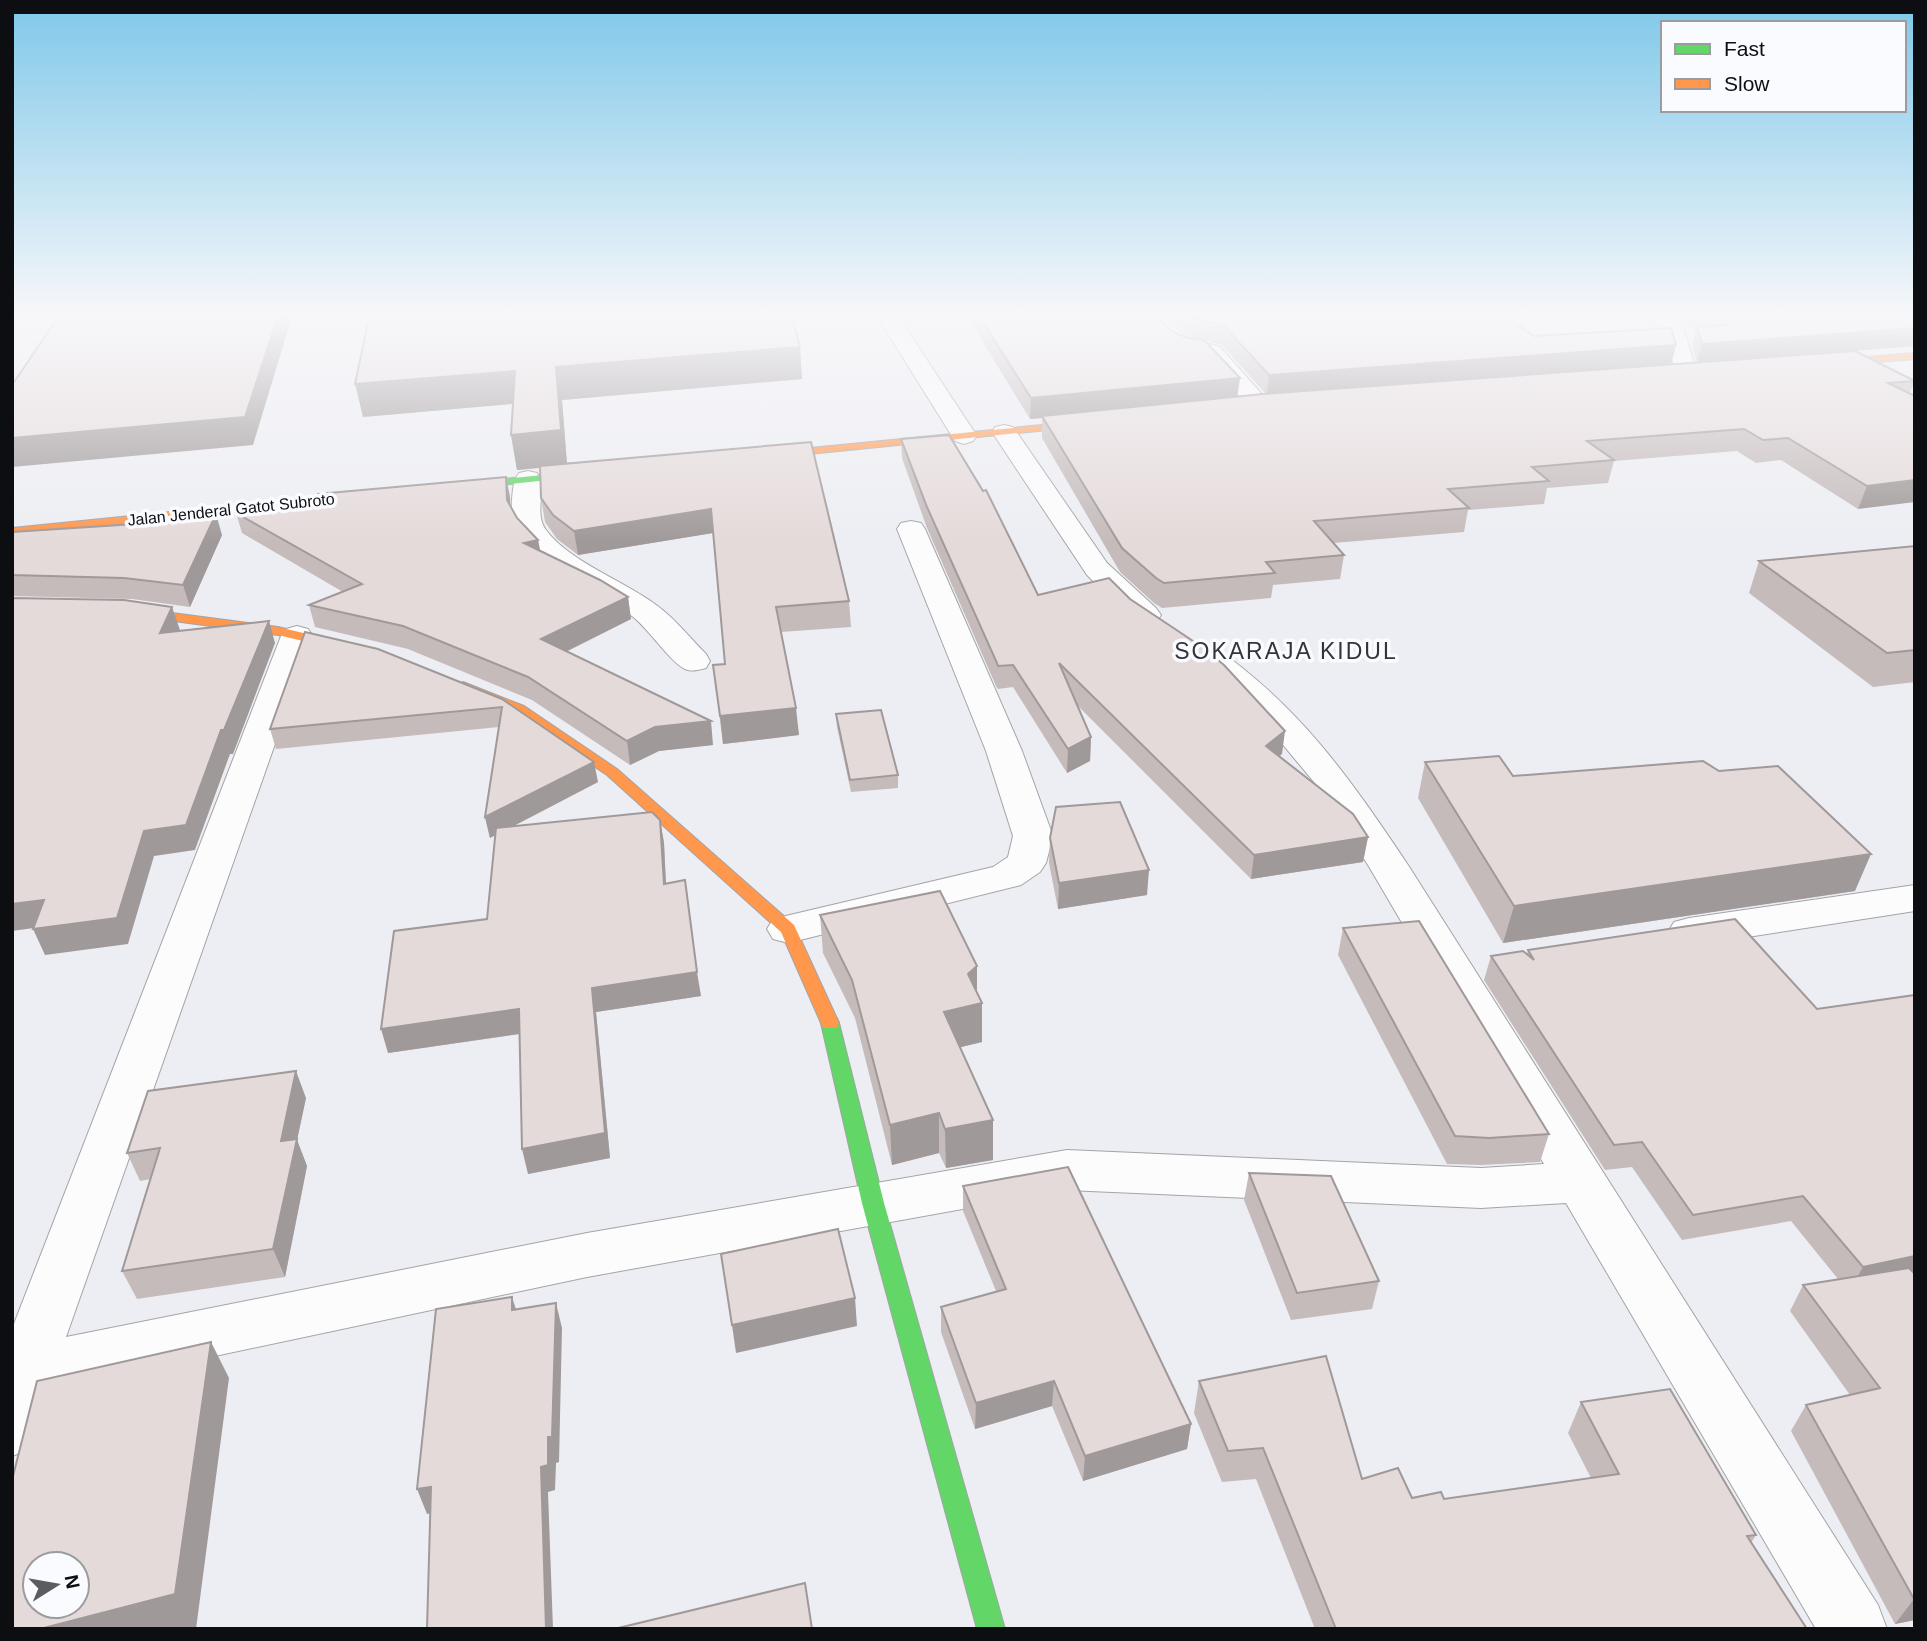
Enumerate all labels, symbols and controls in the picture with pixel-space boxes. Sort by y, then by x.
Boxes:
legend [1661,21,1906,112]
text: Fast [1724,37,1765,60]
text: Slow [1724,72,1770,95]
street label: Jalan Jenderal Gatot Subroto [127,490,336,529]
district label: SOKARAJA KIDUL [1174,638,1398,664]
north arrow [21,1550,91,1620]
text: N [61,1573,84,1591]

